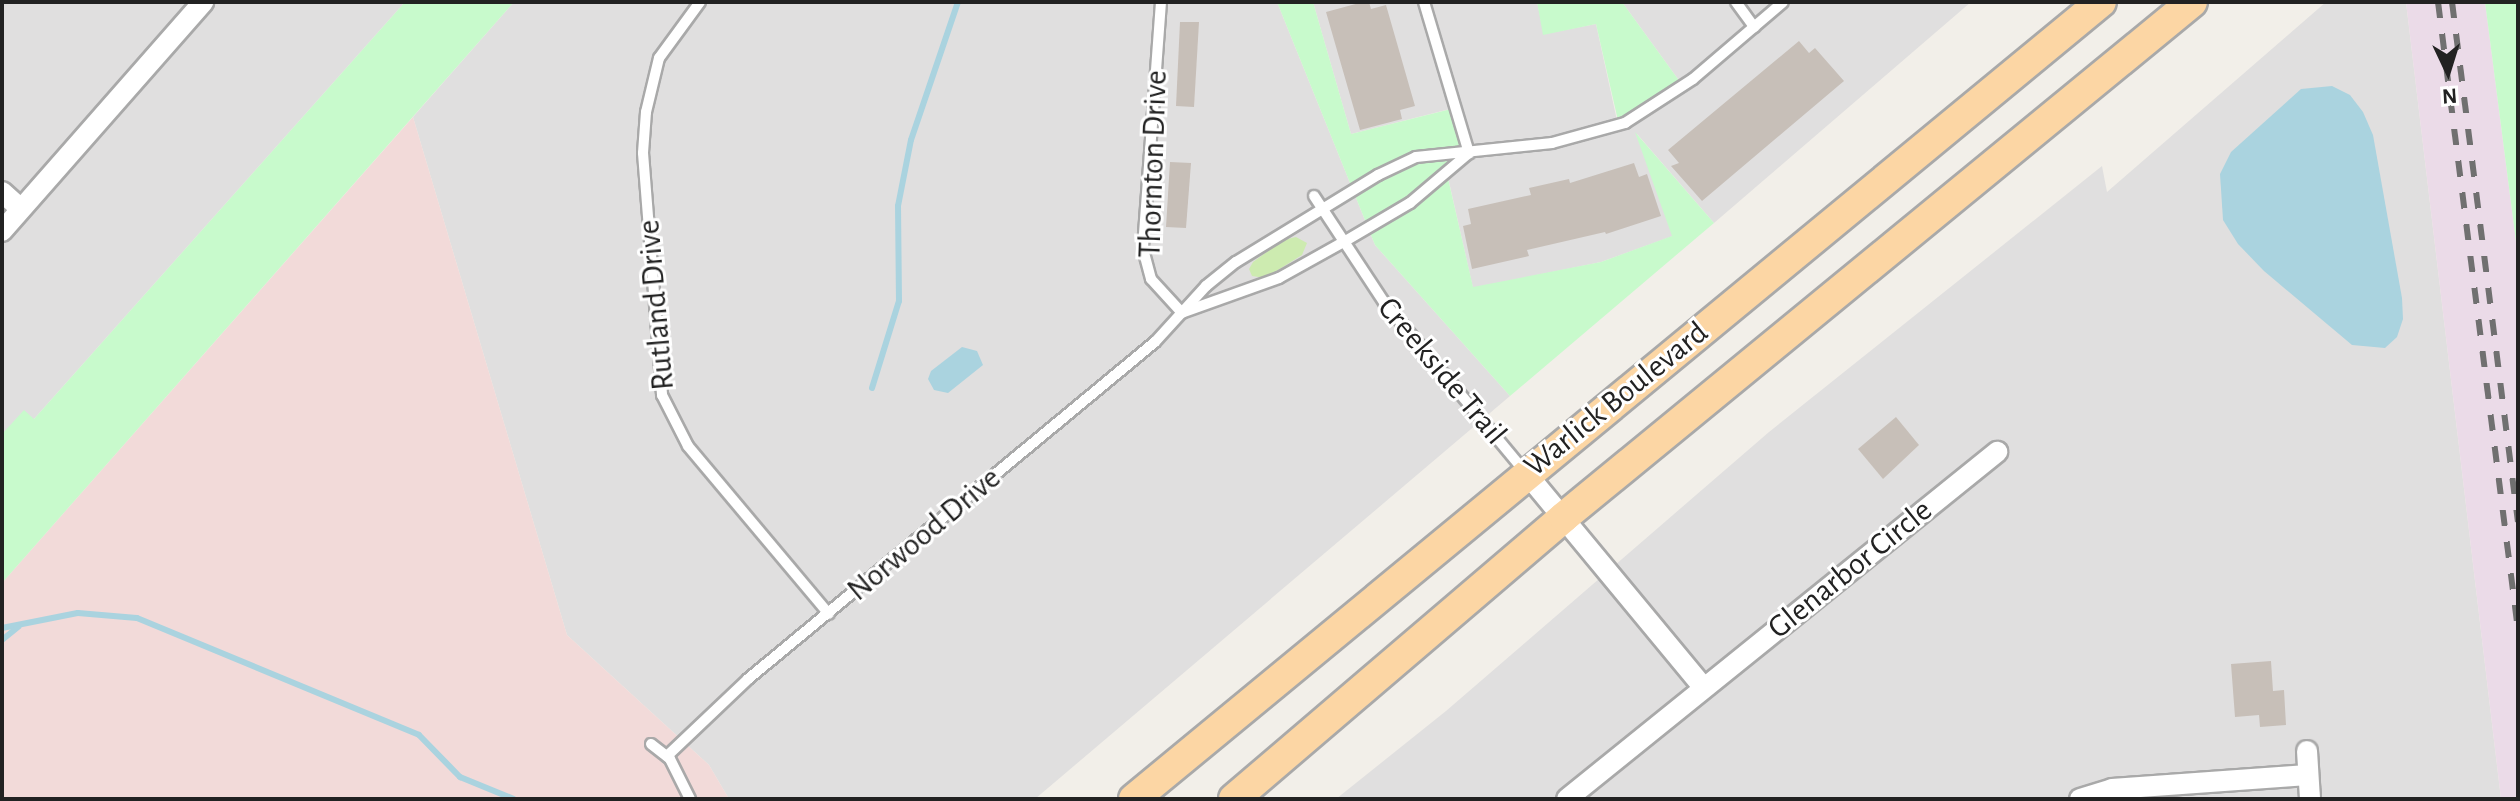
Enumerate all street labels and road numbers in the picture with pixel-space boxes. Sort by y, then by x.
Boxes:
street label: Thornton Drive [1131,70,1175,258]
street label: Rutland Drive [629,218,683,392]
street label: Creekside Trail [1369,289,1515,453]
street label: Warlick Boulevard [1516,313,1716,485]
street label: Norwood Drive [840,459,1008,609]
street label: Glenarbor Circle [1760,491,1940,647]

